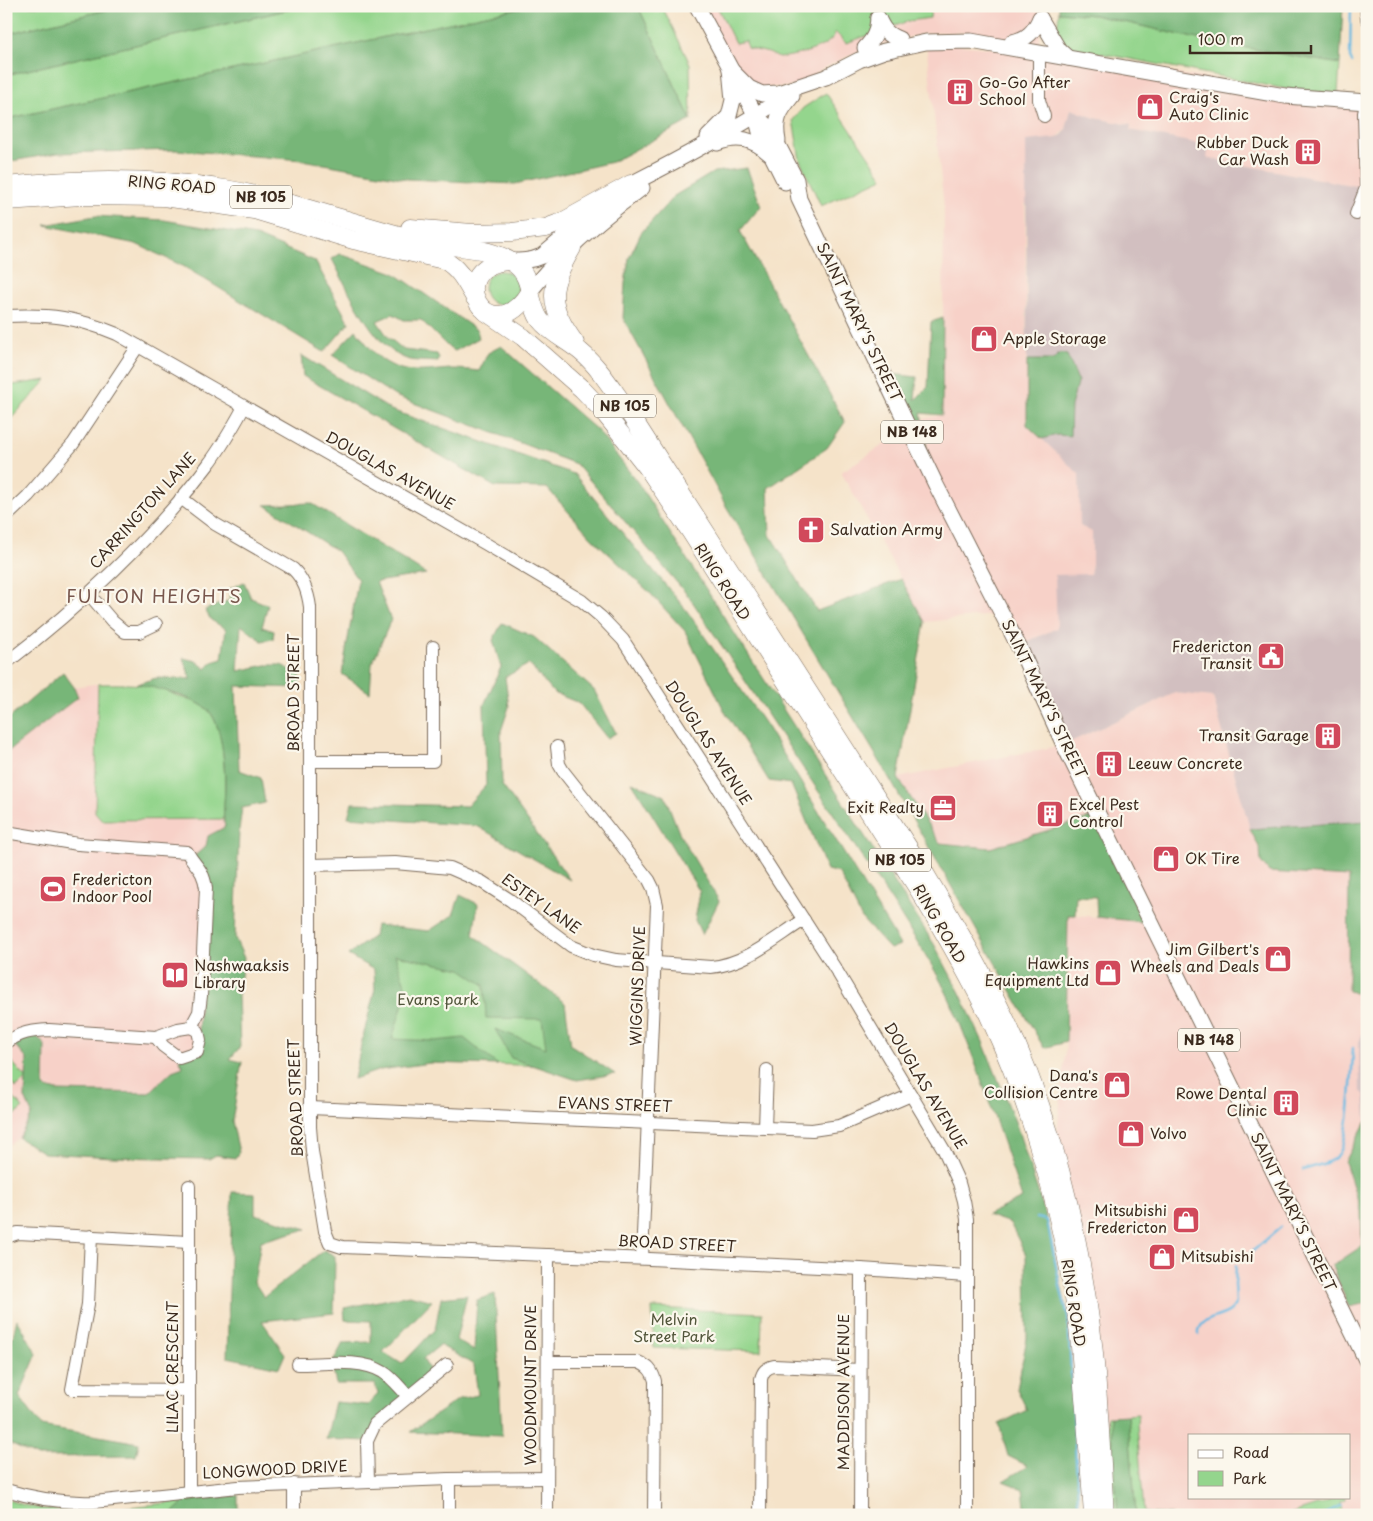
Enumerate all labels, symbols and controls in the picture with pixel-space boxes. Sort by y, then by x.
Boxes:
scale bar [1190,22,1312,54]
text: 100 m [1198,27,1244,50]
place label: Go-Go After School [979,70,1070,110]
building icon: Go-Go After School [945,77,975,107]
place label: Craig's Auto Clinic [1169,85,1249,125]
shop icon: Craig's Auto Clinic [1135,92,1165,122]
place label: Rubber Duck Car Wash [1196,130,1289,170]
building icon: Rubber Duck Car Wash [1293,137,1323,167]
street label: RING ROAD [127,168,217,199]
road number: NB 105 [230,186,292,208]
street label: SAINT MARY'S STREET [812,238,909,406]
shop icon: Apple Storage [969,324,999,354]
place label: Apple Storage [1003,326,1107,349]
road number: NB 105 [594,394,656,418]
road number: NB 148 [881,421,943,444]
street label: DOUGLAS AVENUE [322,425,460,515]
street label: CARRINGTON LANE [83,447,201,573]
church icon: Salvation Army [796,515,826,545]
place label: Salvation Army [830,517,943,540]
street label: RING ROAD [690,538,757,625]
district label: FULTON HEIGHTS [66,582,242,609]
street label: SAINT MARY'S STREET [997,615,1094,783]
street label: BROAD STREET [281,633,304,752]
place label: Fredericton Transit [1172,634,1252,674]
public building icon: Fredericton Transit [1256,641,1286,671]
street label: DOUGLAS AVENUE [660,675,758,809]
building icon: Transit Garage [1313,721,1343,751]
place label: Transit Garage [1199,723,1309,746]
building icon: Leeuw Concrete [1094,749,1124,779]
place label: Leeuw Concrete [1128,751,1243,774]
place label: Excel Pest Control [1069,792,1139,832]
office icon: Exit Realty [928,793,958,823]
place label: Exit Realty [847,795,924,818]
building icon: Excel Pest Control [1035,799,1065,829]
shop icon: OK Tire [1151,844,1181,874]
place label: OK Tire [1185,846,1240,869]
road number: NB 105 [869,848,931,872]
place label: Fredericton Indoor Pool [72,867,152,907]
street label: ESTEY LANE [498,867,586,939]
sports icon: Fredericton Indoor Pool [38,874,68,904]
street label: RING ROAD [908,879,972,967]
street label: WIGGINS DRIVE [623,926,650,1046]
place label: Jim Gilbert's Wheels and Deals [1130,937,1259,977]
shop icon: Jim Gilbert's Wheels and Deals [1263,944,1293,974]
place label: Hawkins Equipment Ltd [985,951,1089,991]
place label: Nashwaaksis Library [194,953,289,993]
shop icon: Hawkins Equipment Ltd [1093,958,1123,988]
library icon: Nashwaaksis Library [160,960,190,990]
park label: Evans park [397,987,479,1010]
street label: DOUGLAS AVENUE [879,1017,973,1153]
road number: NB 148 [1178,1028,1240,1052]
street label: BROAD STREET [281,1038,308,1158]
place label: Dana's Collision Centre [984,1063,1098,1103]
shop icon: Dana's Collision Centre [1102,1070,1132,1100]
place label: Rowe Dental Clinic [1176,1081,1267,1121]
building icon: Rowe Dental Clinic [1271,1088,1301,1118]
street label: EVANS STREET [557,1090,673,1117]
shop icon: Volvo [1116,1119,1146,1149]
place label: Volvo [1150,1121,1187,1144]
street label: SAINT MARY'S STREET [1246,1128,1343,1296]
place label: Mitsubishi Fredericton [1087,1198,1167,1238]
shop icon: Mitsubishi Fredericton [1171,1205,1201,1235]
street label: BROAD STREET [617,1228,738,1257]
shop icon: Mitsubishi [1147,1242,1177,1272]
place label: Mitsubishi [1181,1244,1254,1267]
street label: RING ROAD [1056,1257,1093,1348]
street label: LILAC CRESCENT [160,1300,183,1433]
street label: WOODMOUNT DRIVE [518,1305,541,1465]
park label: Melvin Street Park [633,1307,715,1347]
street label: MADDISON AVENUE [831,1314,854,1470]
legend [1188,1434,1350,1498]
text: Road [1233,1440,1269,1463]
street label: LONGWOOD DRIVE [202,1453,348,1484]
text: Park [1233,1466,1267,1489]

